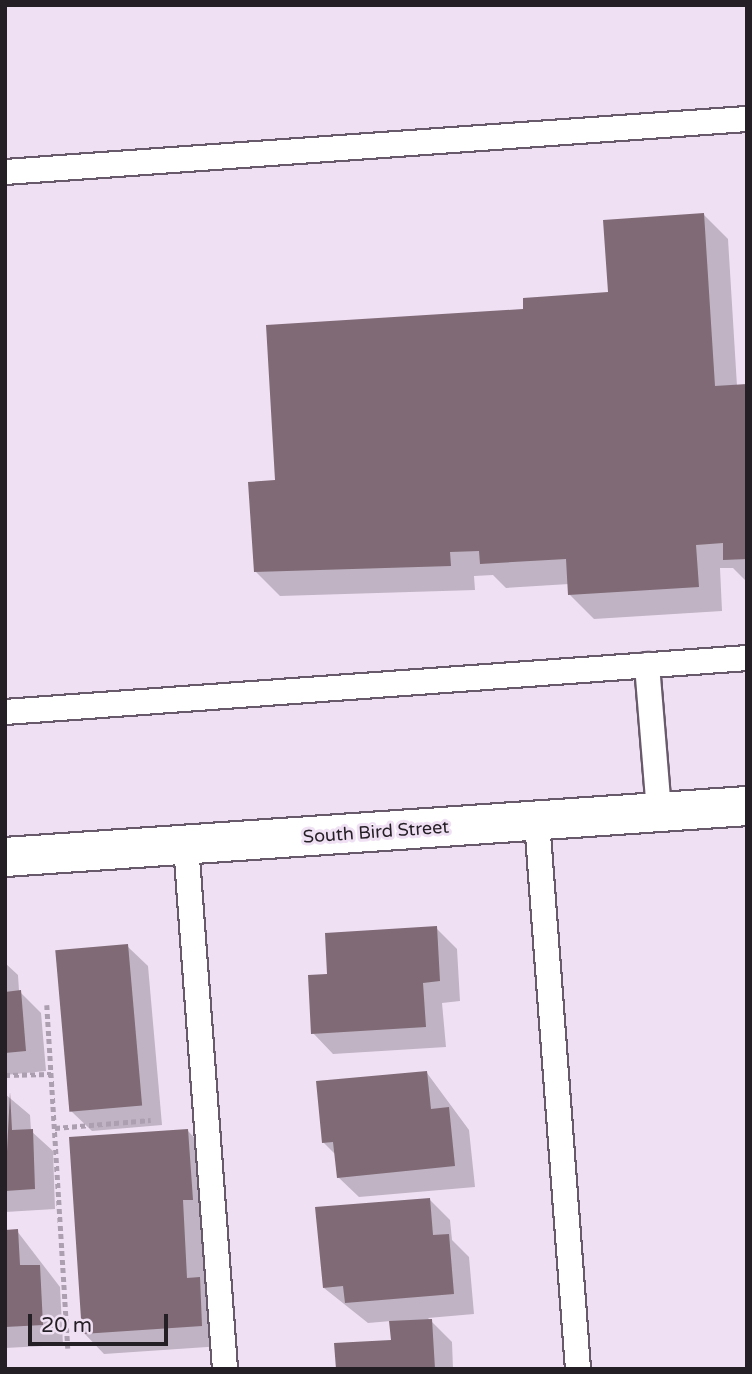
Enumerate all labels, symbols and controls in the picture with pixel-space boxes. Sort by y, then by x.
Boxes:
street label: South Bird Street [302,816,450,848]
scale bar [32,1300,172,1344]
text: 20 m [41,1313,92,1338]

